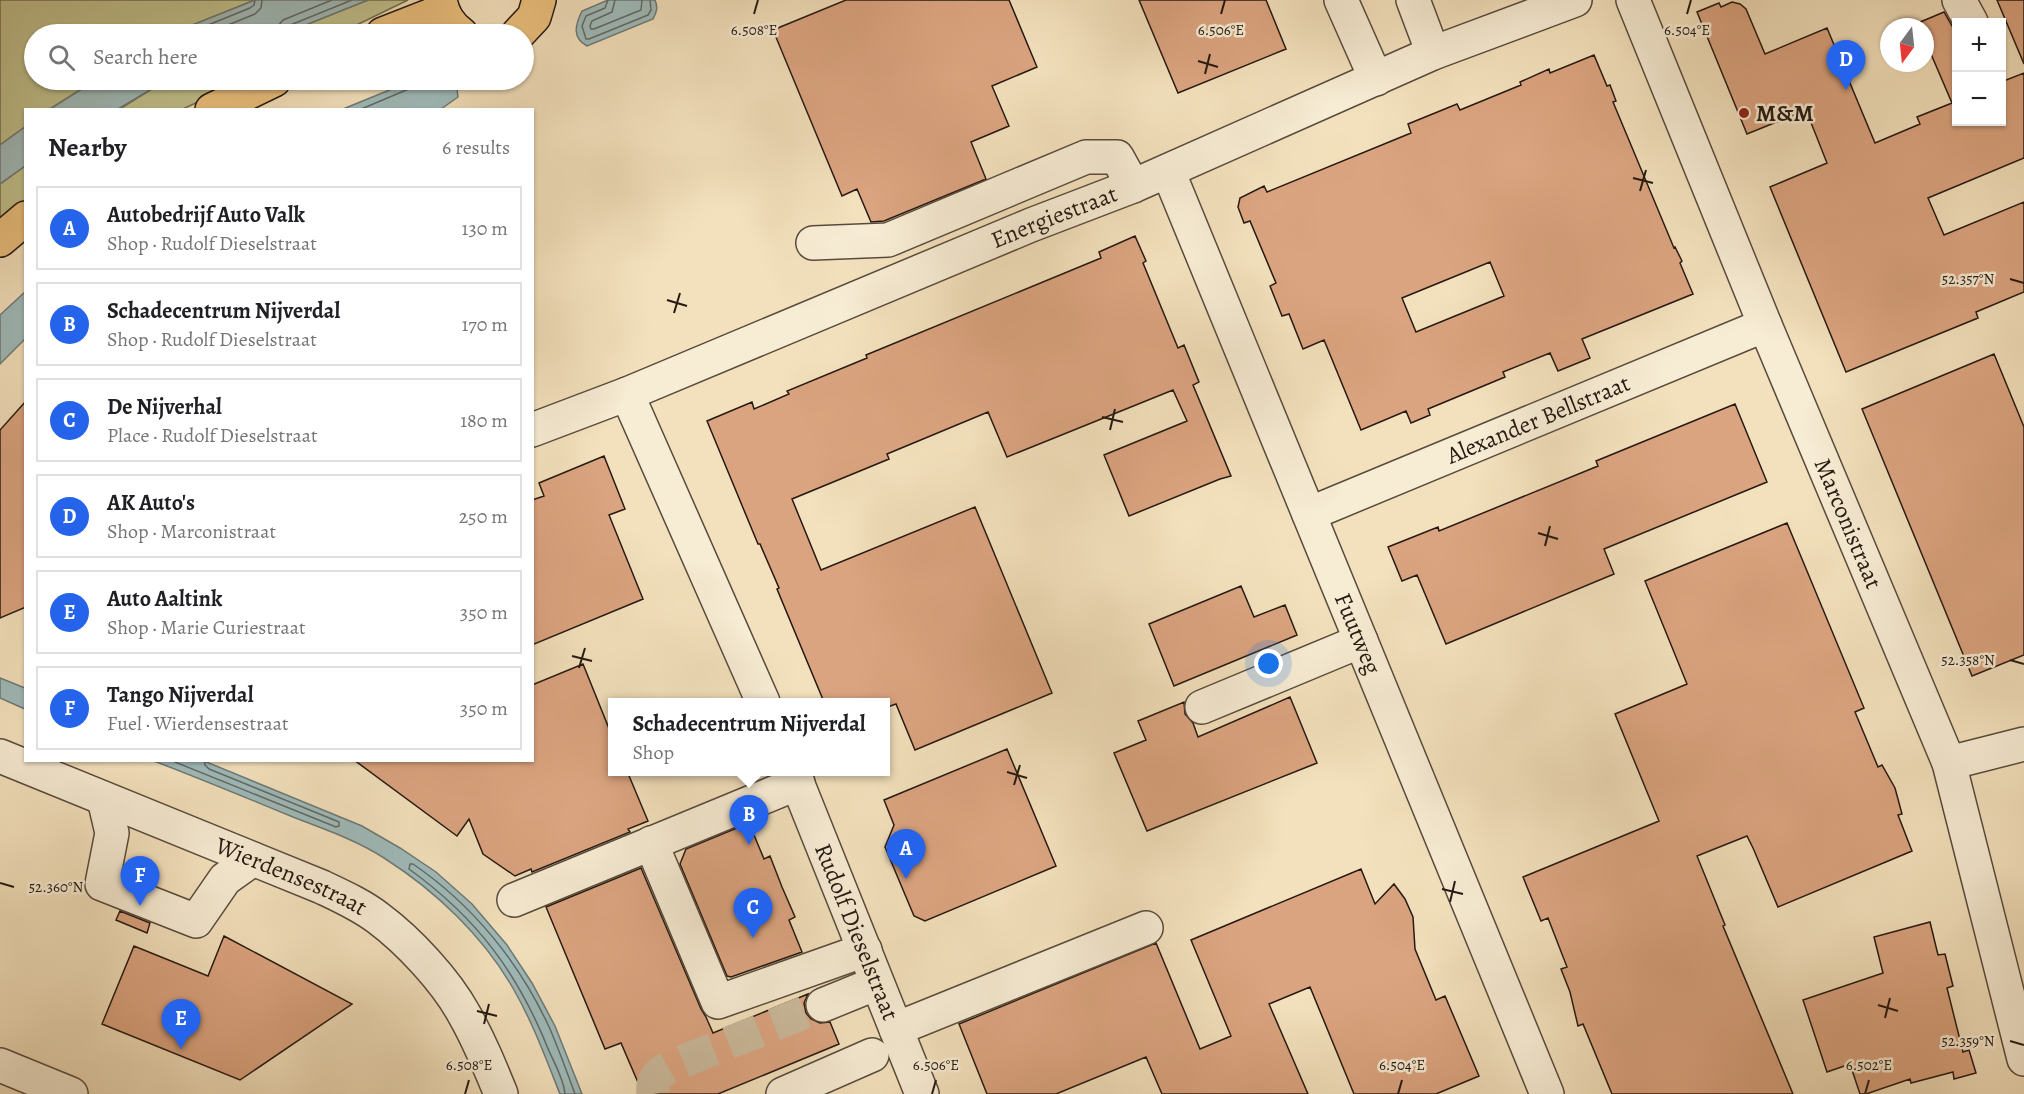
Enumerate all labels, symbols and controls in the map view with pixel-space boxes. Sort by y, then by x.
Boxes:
north arrow [1880,18,1934,72]
map controls [1952,18,2006,126]
button: + [1952,18,2006,72]
text: 6.508°E [731,20,777,40]
text: 6.506°E [1198,20,1244,40]
text: 6.504°E [1664,20,1710,40]
search box [24,24,534,90]
pin: D [1826,40,1866,90]
icon: search [45,41,78,74]
text: Search here [93,42,198,72]
button: − [1952,72,2006,126]
place label: M&M [1756,97,1814,129]
marker: M&M [1737,106,1751,120]
text: Nearby [48,130,127,165]
text: 6 results [442,134,510,161]
street label: Energiestraat [986,178,1122,256]
text: Autobedrijf Auto Valk [107,200,305,230]
text: A [63,215,76,242]
text: 130 m [462,215,508,242]
text: Shop · Rudolf Dieselstraat [107,230,317,257]
text: 52.357°N [1942,269,1994,289]
text: Schadecentrum Nijverdal [107,296,340,326]
text: B [63,311,76,338]
text: 170 m [462,311,508,338]
text: Shop · Rudolf Dieselstraat [107,326,317,353]
street label: Alexander Bellstraat [1441,367,1635,472]
text: De Nijverhal [107,392,222,422]
text: C [63,407,76,434]
text: 180 m [460,407,508,434]
text: Place · Rudolf Dieselstraat [107,422,318,449]
street label: Marconistraat [1807,453,1890,594]
text: AK Auto's [107,488,195,518]
text: D [63,503,76,530]
text: 250 m [459,503,508,530]
text: Shop · Marconistraat [107,518,276,545]
text: Auto Aaltink [107,584,222,614]
street label: Fuutweg [1327,588,1389,679]
text: E [64,599,75,626]
text: 350 m [460,599,508,626]
text: Shop · Marie Curiestraat [107,614,306,641]
your location [1254,649,1283,678]
text: 52.358°N [1941,650,1995,670]
text: Tango Nijverdal [107,680,253,710]
text: F [64,695,75,722]
text: 350 m [460,695,508,722]
popup [608,698,890,776]
text: Schadecentrum Nijverdal [632,709,866,739]
text: Fuel · Wierdensestraat [107,710,289,737]
text: Shop [632,739,674,766]
pin: B [730,796,768,845]
street label: Wierdensestraat [210,829,373,923]
pin: A [886,830,926,879]
street label: Rudolf Dieselstraat [807,839,907,1025]
pin: F [120,856,160,906]
text: 52.360°N [29,877,84,897]
pin: C [734,888,772,938]
pin: E [162,1000,201,1049]
text: 52.359°N [1942,1031,1995,1051]
text: 6.508°E [446,1055,492,1075]
text: 6.506°E [913,1055,959,1075]
text: 6.504°E [1379,1055,1425,1075]
text: 6.502°E [1846,1055,1892,1075]

